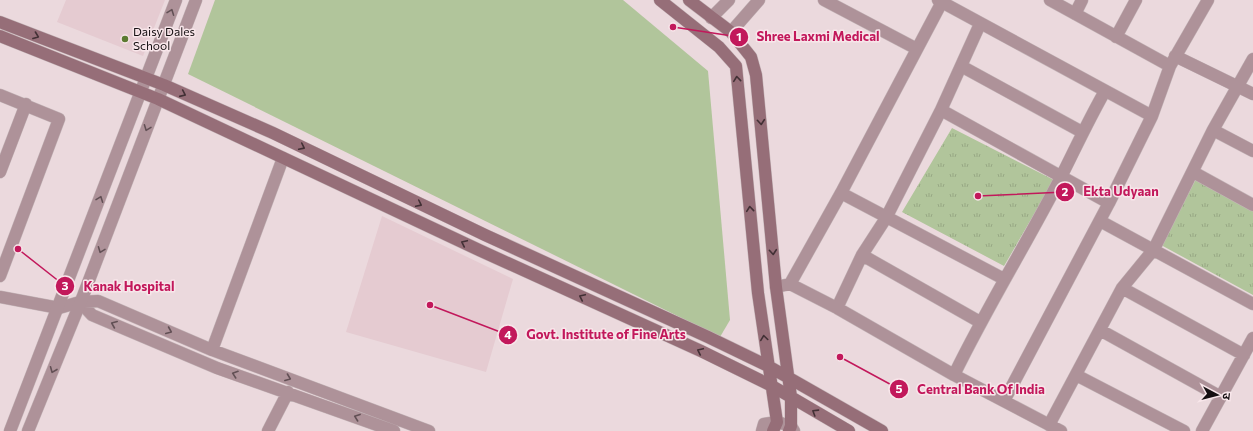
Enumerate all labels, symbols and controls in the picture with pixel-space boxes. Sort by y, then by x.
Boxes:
one-way arrow [167,8,175,15]
place label: Daisy Dales School [133,24,195,52]
callout: Shree Laxmi Medical [729,24,888,49]
text: Shree Laxmi Medical [756,28,880,44]
text: 1 [736,29,742,43]
one-way arrow [33,31,40,39]
marker: Daisy Dales School [120,34,130,44]
one-way arrow [733,76,742,82]
one-way arrow [180,89,187,97]
one-way arrow [756,119,765,125]
one-way arrow [144,124,152,131]
one-way arrow [298,142,305,150]
callout: Ekta Udyaan [1055,179,1166,204]
text: Ekta Udyaan [1083,183,1159,199]
text: 2 [1062,184,1069,198]
one-way arrow [96,195,104,202]
one-way arrow [415,199,422,206]
one-way arrow [746,206,755,212]
one-way arrow [460,240,468,248]
one-way arrow [97,246,105,253]
one-way arrow [768,249,777,255]
callout: Kanak Hospital [55,274,182,299]
text: 3 [62,278,69,292]
text: Kanak Hospital [84,278,174,294]
one-way arrow [578,294,586,302]
one-way arrow [111,321,118,329]
callout: Govt. Institute of Fine Arts [498,322,693,347]
text: Govt. Institute of Fine Arts [526,326,686,342]
one-way arrow [165,327,172,335]
text: 4 [504,327,512,341]
one-way arrow [760,335,769,341]
one-way arrow [697,348,704,356]
one-way arrow [49,367,57,374]
one-way arrow [231,370,238,378]
one-way arrow [285,374,292,382]
north arrow [1197,375,1237,415]
callout: Central Bank Of India [889,377,1053,402]
text: 5 [896,381,903,395]
text: Central Bank Of India [917,381,1045,397]
text: उ [1221,392,1234,401]
one-way arrow [812,410,819,417]
one-way arrow [354,414,361,422]

